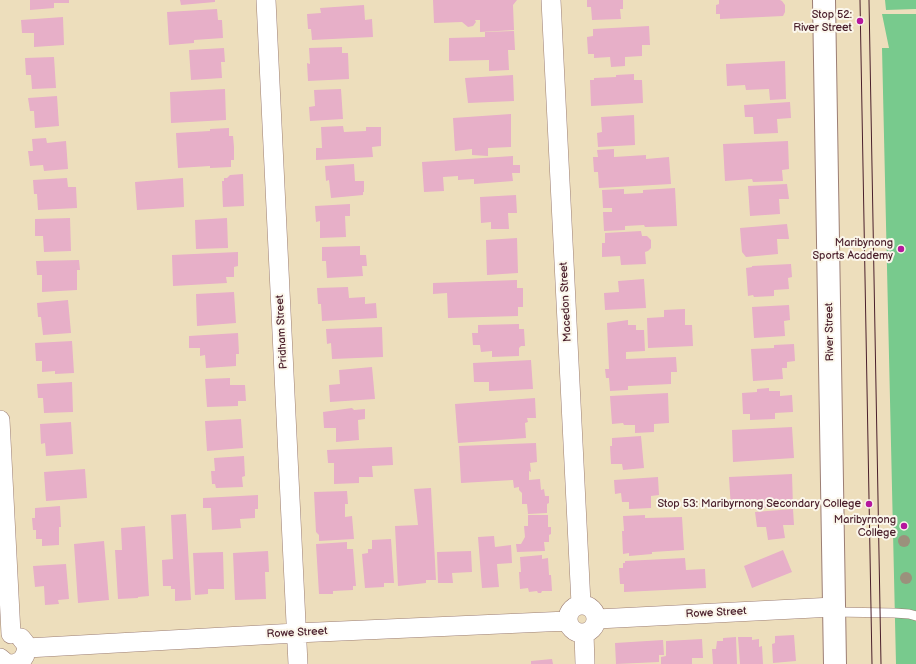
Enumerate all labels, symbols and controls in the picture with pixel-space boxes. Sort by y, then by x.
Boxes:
place label: Stop 52: River Street [793,8,852,34]
marker: Stop 52: River Street [855,16,865,26]
place label: Maribynong Sports Academy [812,236,893,262]
marker: Maribynong Sports Academy [896,244,906,254]
street label: Macedon Street [557,262,575,342]
street label: Pridham Street [273,295,291,369]
street label: River Street [823,302,837,362]
place label: Stop 53: Maribyrnong Secondary College [657,497,861,511]
marker: Stop 53: Maribyrnong Secondary College [864,499,874,509]
place label: Maribyrnong College [834,513,896,539]
marker: Maribyrnong College [899,521,909,531]
street label: Rowe Street [685,605,747,621]
street label: Rowe Street [266,625,328,641]

